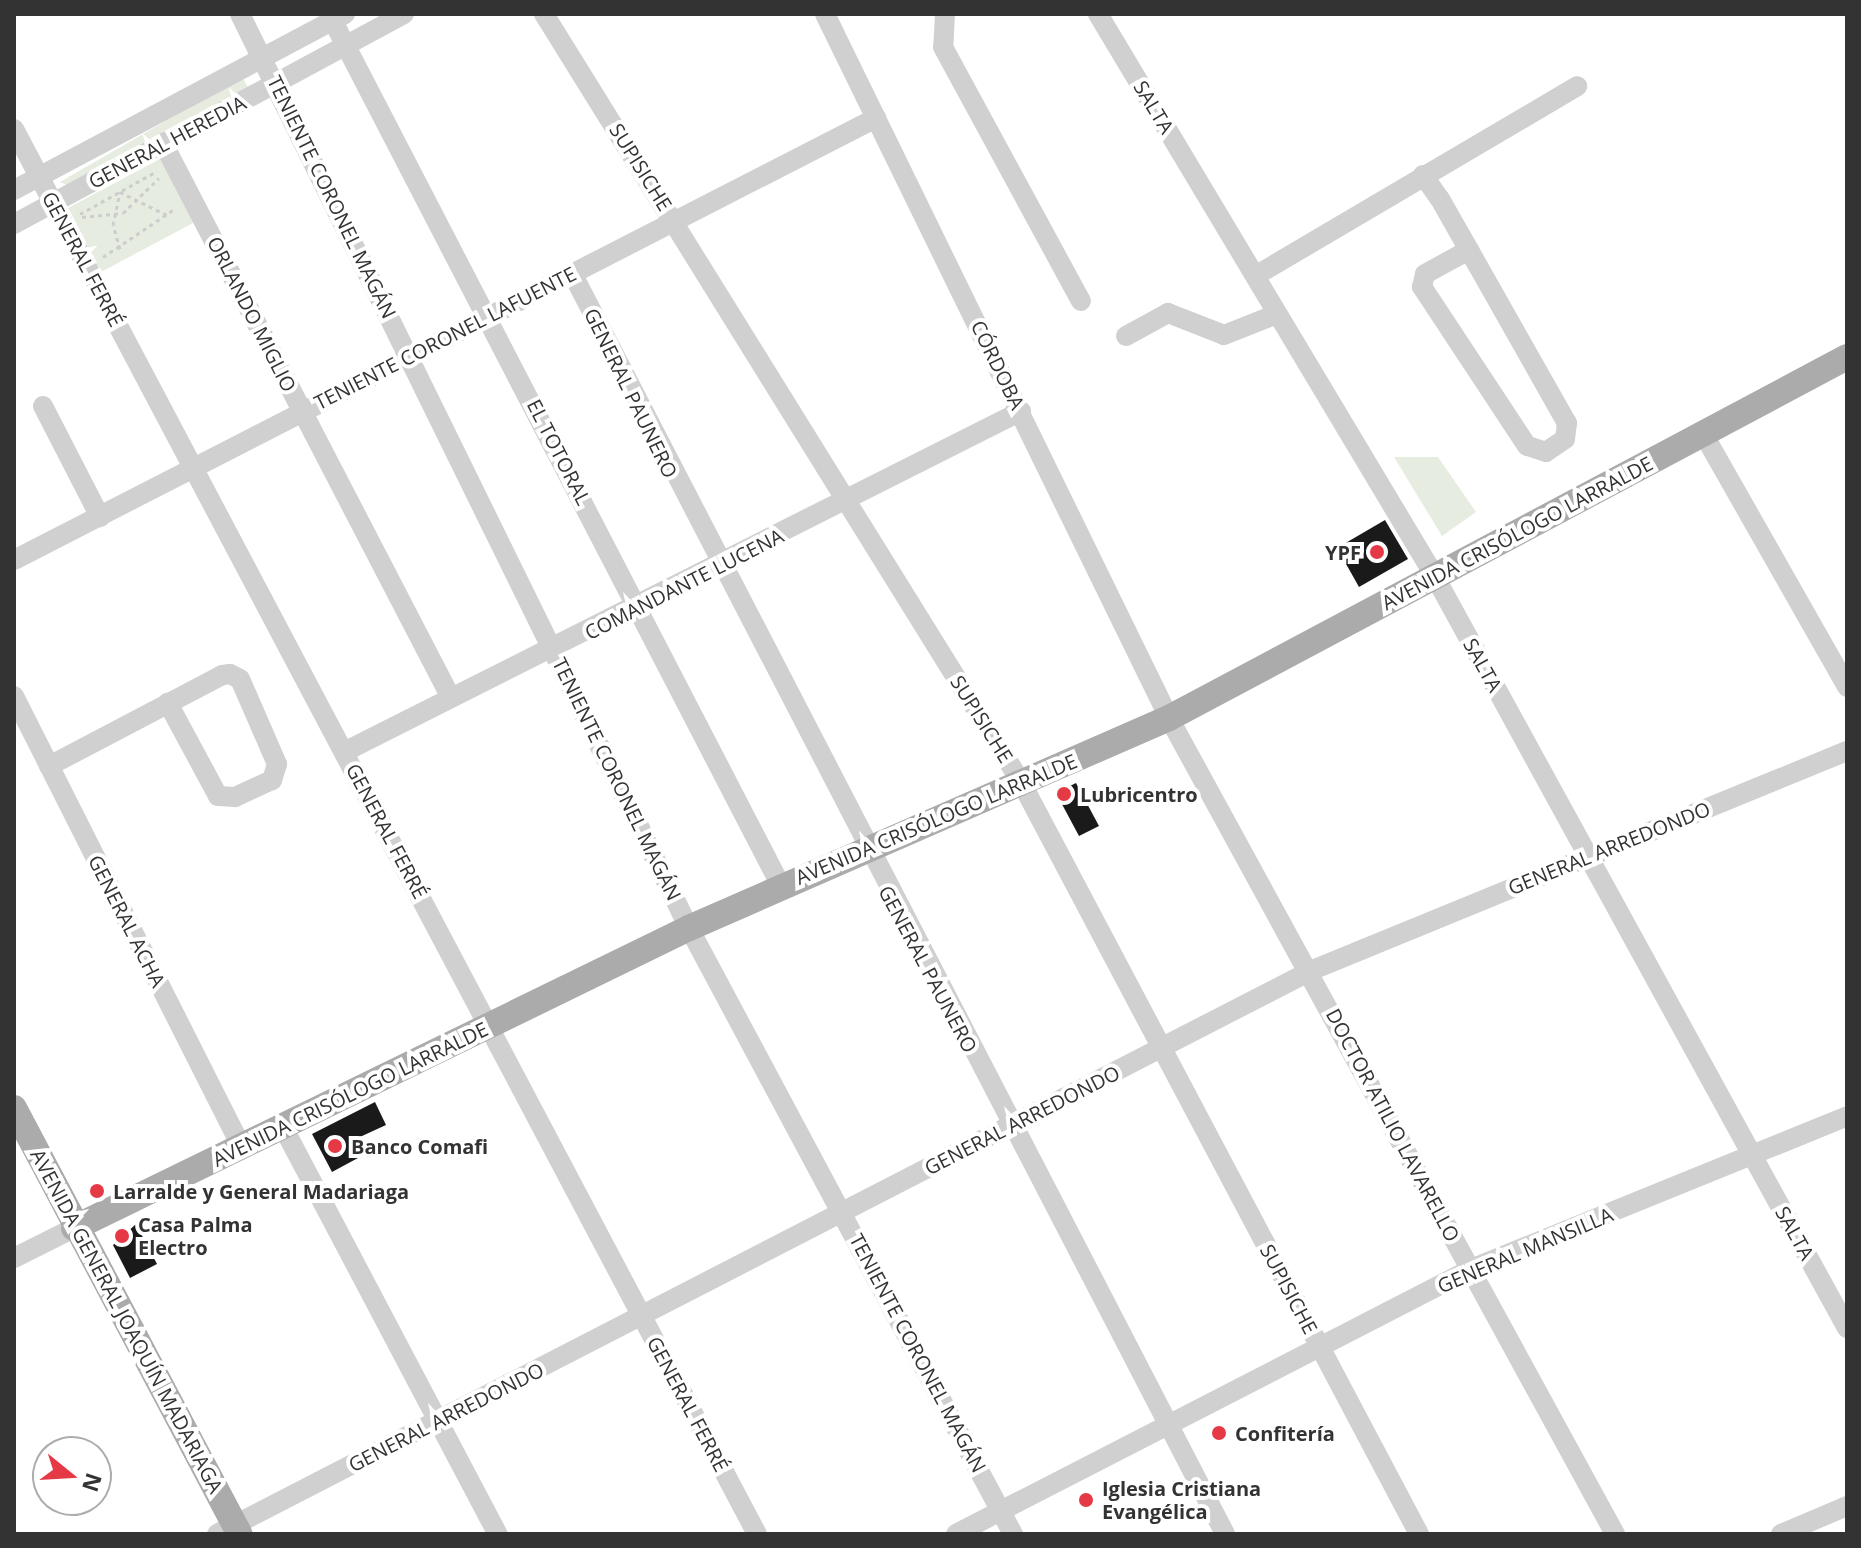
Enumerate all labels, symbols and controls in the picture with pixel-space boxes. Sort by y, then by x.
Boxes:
street label: TENIENTE CORONEL MAGÁN [263,72,401,322]
street label: SALTA [1129,76,1179,138]
street label: GENERAL HEREDIA [84,90,250,194]
street label: SUPISICHE [605,119,677,215]
street label: GENERAL FERRÉ [37,187,129,331]
street label: ORLANDO MIGLIO [202,232,302,396]
street label: TENIENTE CORONEL LAFUENTE [310,261,580,415]
street label: GENERAL PAUNERO [579,304,683,482]
street label: CÓRDOBA [966,317,1030,413]
street label: EL TOTORAL [522,395,596,509]
street label: AVENIDA CRISÓLOGO LARRALDE [1377,451,1657,615]
street label: COMANDANTE LUCENA [581,523,787,645]
place label: YPF [1325,540,1361,564]
marker: YPF [1368,543,1386,561]
street label: SALTA [1459,634,1507,696]
street label: TENIENTE CORONEL MAGÁN [548,654,686,904]
street label: SUPISICHE [946,671,1018,767]
street label: AVENIDA CRISÓLOGO LARRALDE [792,749,1080,889]
street label: GENERAL FERRÉ [341,759,433,903]
place label: Lubricentro [1080,782,1198,806]
marker: Lubricentro [1055,785,1073,803]
street label: GENERAL ARREDONDO [1504,796,1714,900]
street label: GENERAL ACHA [83,851,171,991]
street label: GENERAL PAUNERO [874,881,982,1057]
street label: DOCTOR ATILIO LAVARELLO [1321,1004,1465,1246]
street label: AVENIDA CRISÓLOGO LARRALDE [208,1017,492,1171]
street label: GENERAL ARREDONDO [920,1060,1124,1180]
place label: Banco Comafi [351,1134,488,1158]
marker: Banco Comafi [326,1137,344,1155]
street label: AVENIDA GENERAL JOAQUÍN MADARIAGA [26,1145,228,1497]
place label: Larralde y General Madariaga [113,1179,409,1203]
marker: Larralde y General Madariaga [88,1182,106,1200]
street label: GENERAL MANSILLA [1434,1202,1616,1298]
street label: SALTA [1771,1202,1819,1264]
place label: Casa Palma Electro [138,1212,253,1259]
marker: Casa Palma Electro [113,1227,131,1245]
street label: TENIENTE CORONEL MAGÁN [845,1229,991,1477]
street label: SUPISICHE [1255,1240,1323,1338]
street label: GENERAL FERRÉ [642,1332,734,1476]
street label: GENERAL ARREDONDO [344,1357,548,1477]
place label: Confitería [1235,1421,1335,1445]
marker: Confitería [1210,1424,1228,1442]
north arrow [32,1436,112,1516]
place label: Iglesia Cristiana Evangélica [1102,1476,1261,1523]
marker: Iglesia Cristiana Evangélica [1077,1491,1095,1509]

